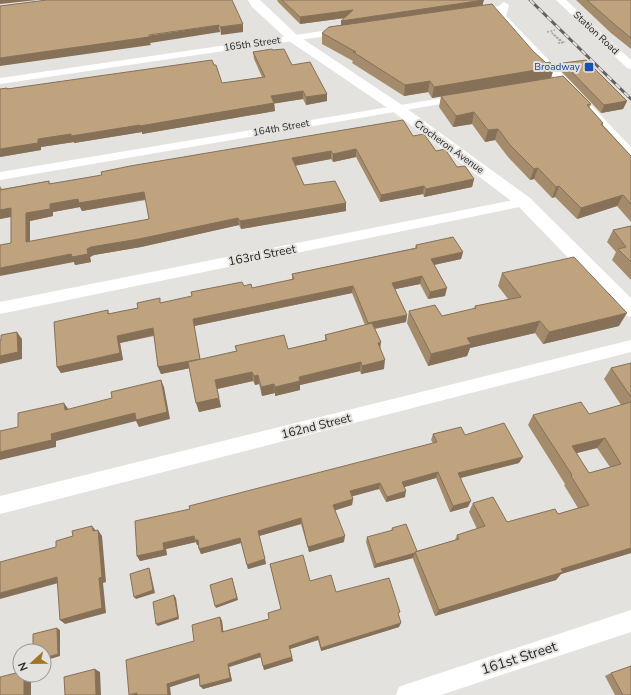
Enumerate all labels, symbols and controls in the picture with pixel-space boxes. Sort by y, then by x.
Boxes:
street label: Station Road [570,8,622,58]
street label: 165th Street [223,33,282,55]
place label: Broadway [534,60,581,74]
marker: Broadway [583,61,595,73]
street label: 164th Street [252,116,311,140]
street label: Crocheron Avenue [411,117,487,177]
street label: 163rd Street [227,240,298,269]
street label: 162nd Street [279,409,353,442]
street label: 161st Street [479,637,559,679]
north arrow [12,643,52,683]
text: N [15,660,32,673]

